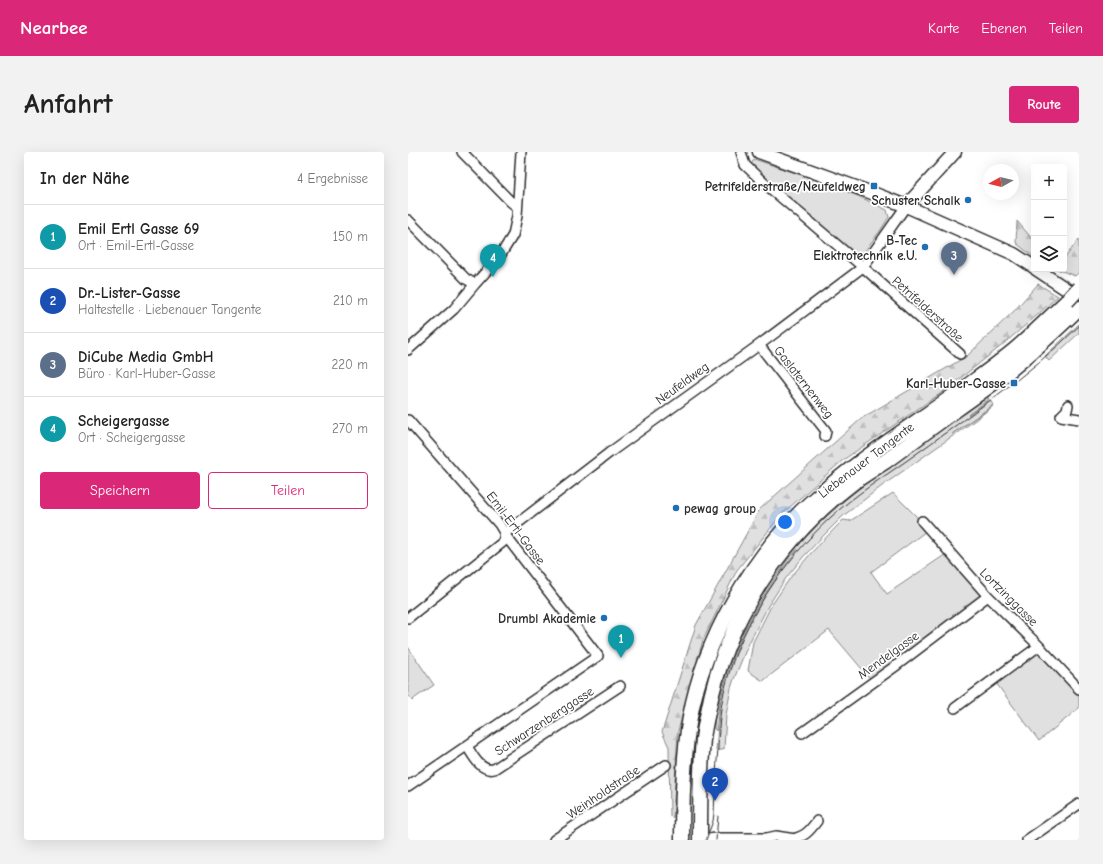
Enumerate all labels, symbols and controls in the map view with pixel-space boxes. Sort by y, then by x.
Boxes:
text: Nearbee [20,17,88,39]
text: Karte [928,20,959,37]
text: Ebenen [981,20,1027,37]
text: Teilen [1049,20,1083,37]
button: Route [1009,86,1079,123]
text: Anfahrt [24,88,113,120]
north arrow [983,164,1019,200]
map controls [1031,164,1067,272]
button: + [1031,164,1067,200]
text: In der Nähe [40,169,129,188]
text: 4 Ergebnisse [297,171,368,186]
place label: Petrifelderstraße/Neufeldweg [705,179,866,194]
marker: Petrifelderstraße/Neufeldweg [869,181,879,191]
place label: Schuster Schalk [871,193,961,208]
marker: Schuster Schalk [963,195,973,205]
button: − [1031,200,1067,236]
text: Emil Ertl Gasse 69 [78,220,199,238]
text: 1 [50,229,56,244]
text: 150 m [333,229,368,244]
place label: B-Tec Elektrotechnik e.U. [813,233,917,263]
button: layers [1031,236,1067,272]
text: Ort · Emil-Ertl-Gasse [78,238,194,253]
marker: B-Tec Elektrotechnik e.U. [920,242,930,252]
pin: 3 [941,242,967,275]
pin: 4 [480,244,506,277]
street label: Petrifelderstraße [889,273,967,345]
text: Dr.-Lister-Gasse [78,284,180,302]
text: 2 [50,293,56,308]
text: 210 m [333,293,368,308]
text: Haltestelle · Liebenauer Tangente [78,302,261,317]
street label: Gaslaternenweg [771,343,837,421]
text: DiCube Media GmbH [78,348,213,366]
text: 3 [50,357,56,372]
text: 220 m [331,357,368,372]
street label: Neufeldweg [652,359,712,407]
text: Büro · Karl-Huber-Gasse [78,366,215,381]
place label: Karl-Huber-Gasse [906,376,1007,391]
marker: Karl-Huber-Gasse [1009,378,1019,388]
text: Scheigergasse [78,412,169,430]
street label: Liebenauer Tangente [815,419,917,501]
text: 4 [50,421,56,436]
text: 270 m [332,421,368,436]
text: Ort · Scheigergasse [78,430,185,445]
button: Speichern [40,472,200,509]
button: Teilen [208,472,368,509]
street label: Emil-Ertl-Gasse [484,488,549,568]
place label: pewag group [684,501,756,516]
marker: pewag group [671,503,681,513]
your location [775,512,795,532]
street label: Lortzinggasse [977,565,1041,629]
place label: Drumbl Akademie [498,611,597,626]
marker: Drumbl Akademie [599,613,609,623]
pin: 1 [608,625,634,658]
street label: Mendelgasse [855,628,922,682]
street label: Schwarzenberggasse [492,683,597,759]
street label: Weinholdstraße [564,762,643,822]
pin: 2 [702,768,728,801]

